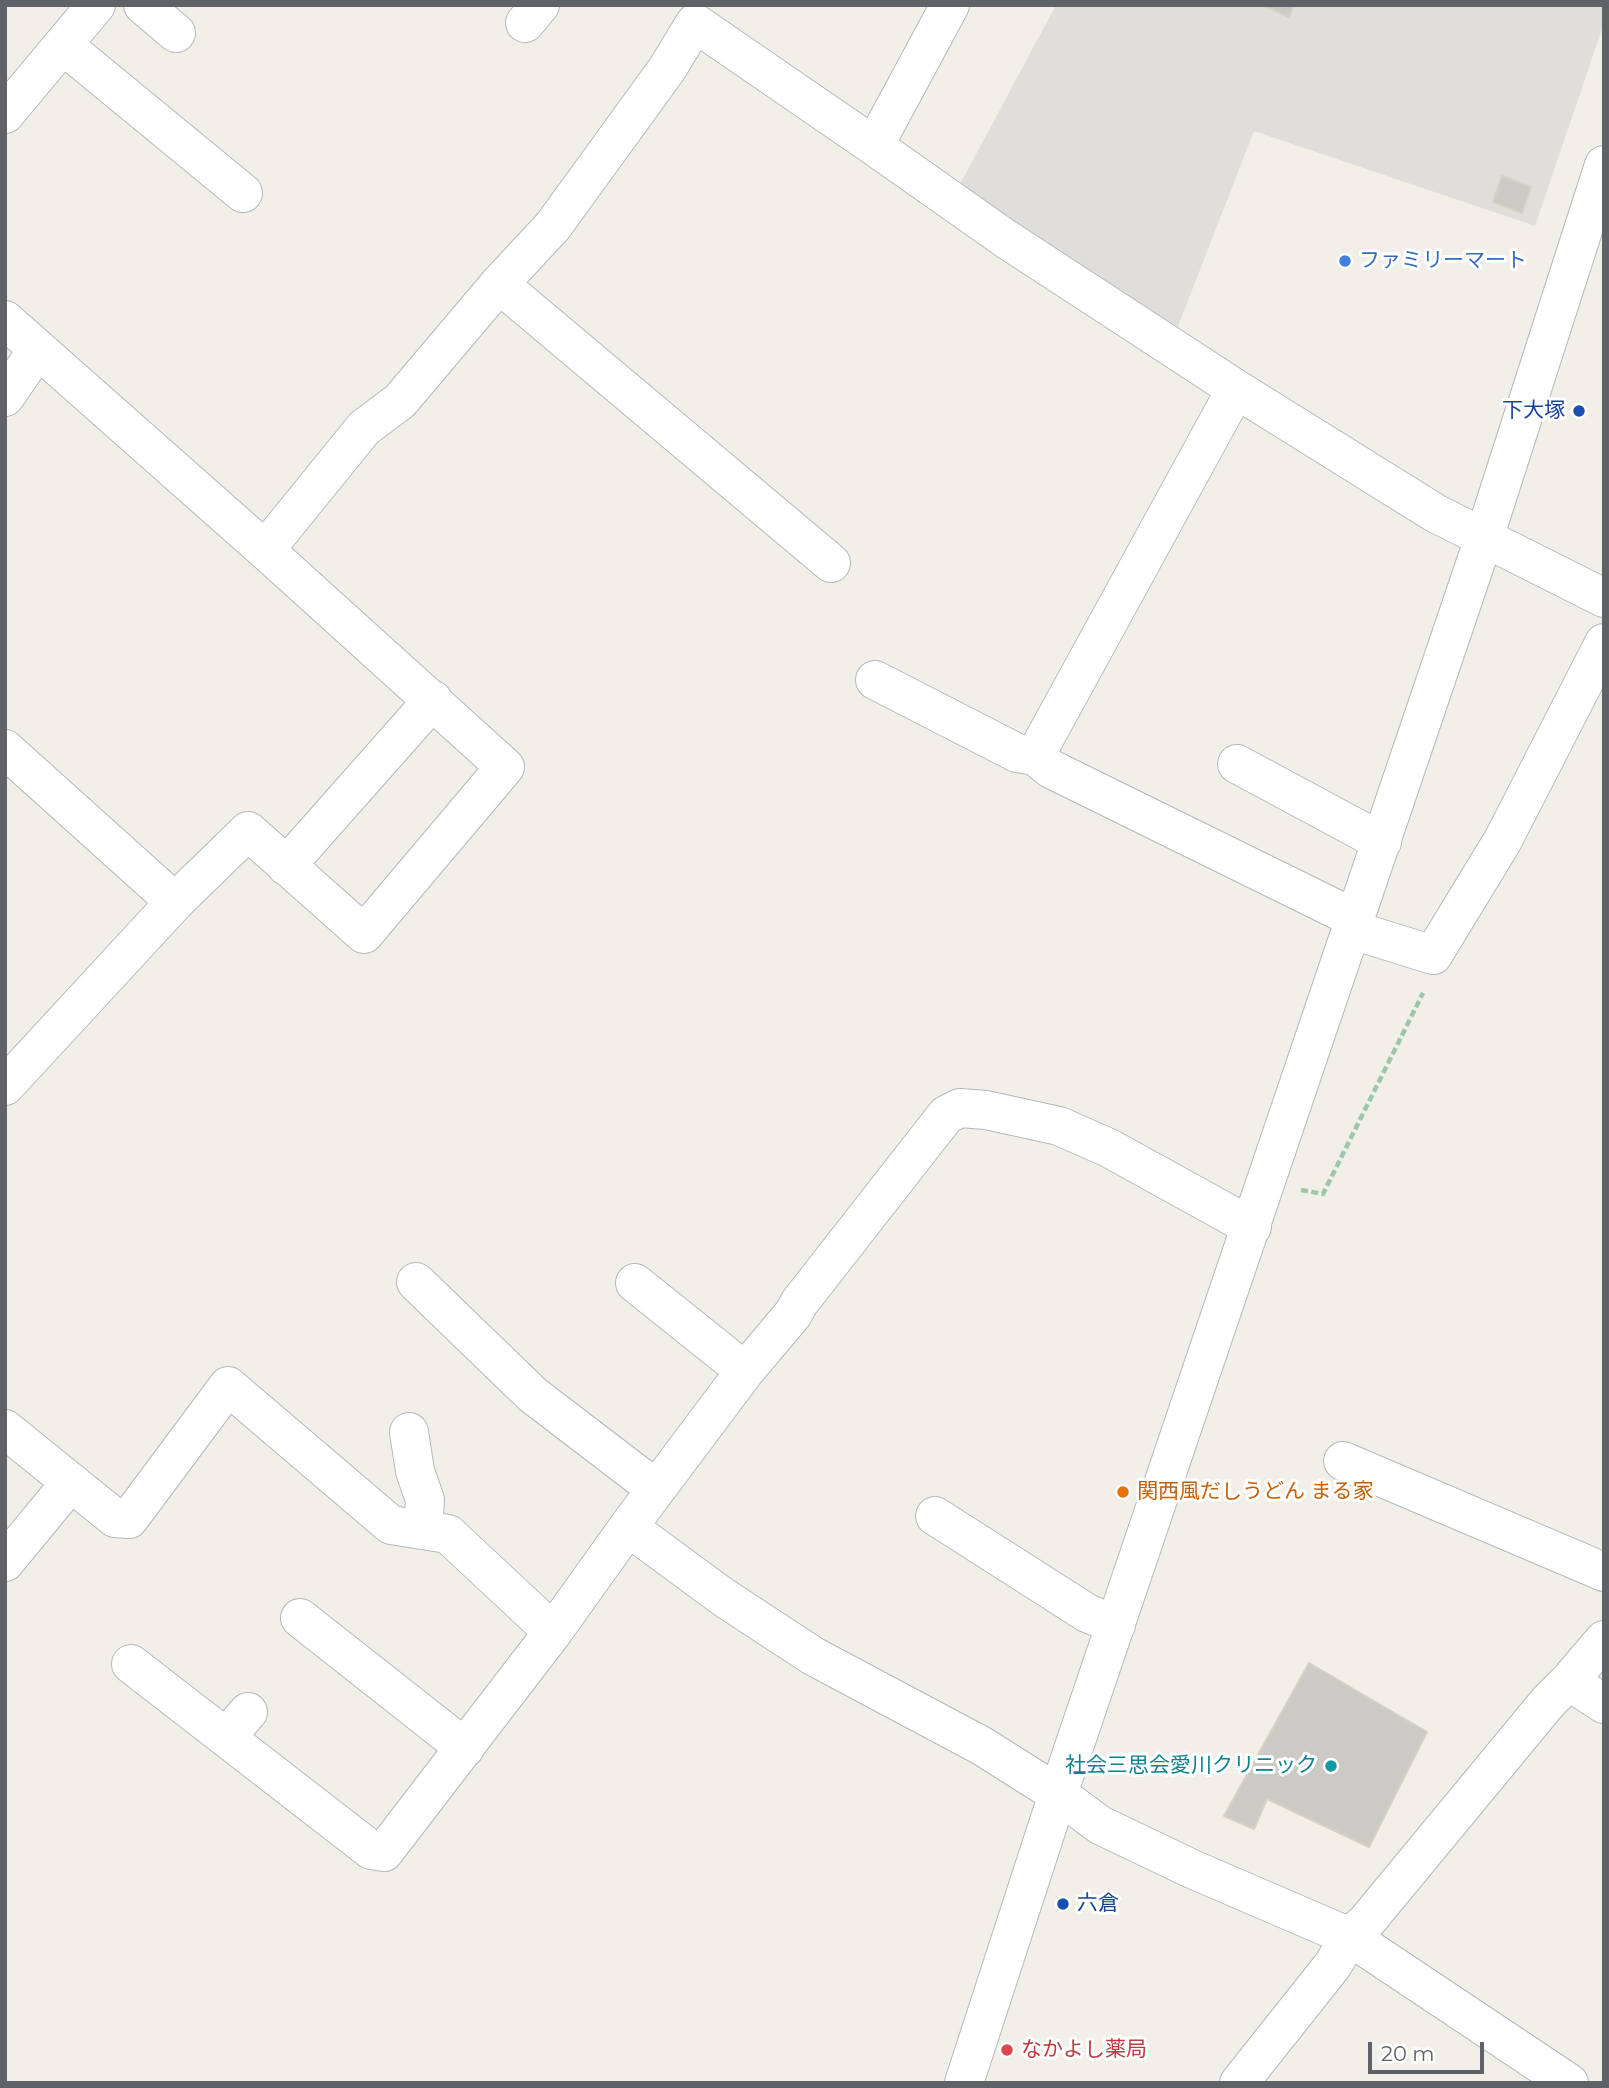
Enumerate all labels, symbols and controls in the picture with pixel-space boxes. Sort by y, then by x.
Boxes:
place label: ファミリーマート [1359,248,1527,274]
marker: ファミリーマート [1337,253,1353,269]
place label: 下大塚 [1502,398,1565,424]
marker: 下大塚 [1571,403,1587,419]
place label: 関西風だしうどん まる家 [1137,1479,1374,1505]
marker: 関西風だしうどん まる家 [1115,1484,1131,1500]
place label: 社会三思会愛川クリニック [1065,1753,1317,1779]
marker: 社会三思会愛川クリニック [1323,1758,1339,1774]
place label: 六倉 [1077,1891,1119,1917]
marker: 六倉 [1055,1896,1071,1912]
scale bar [1371,2028,1486,2072]
place label: なかよし薬局 [1021,2037,1147,2063]
text: 20 m [1381,2041,1435,2066]
marker: なかよし薬局 [999,2042,1015,2058]

